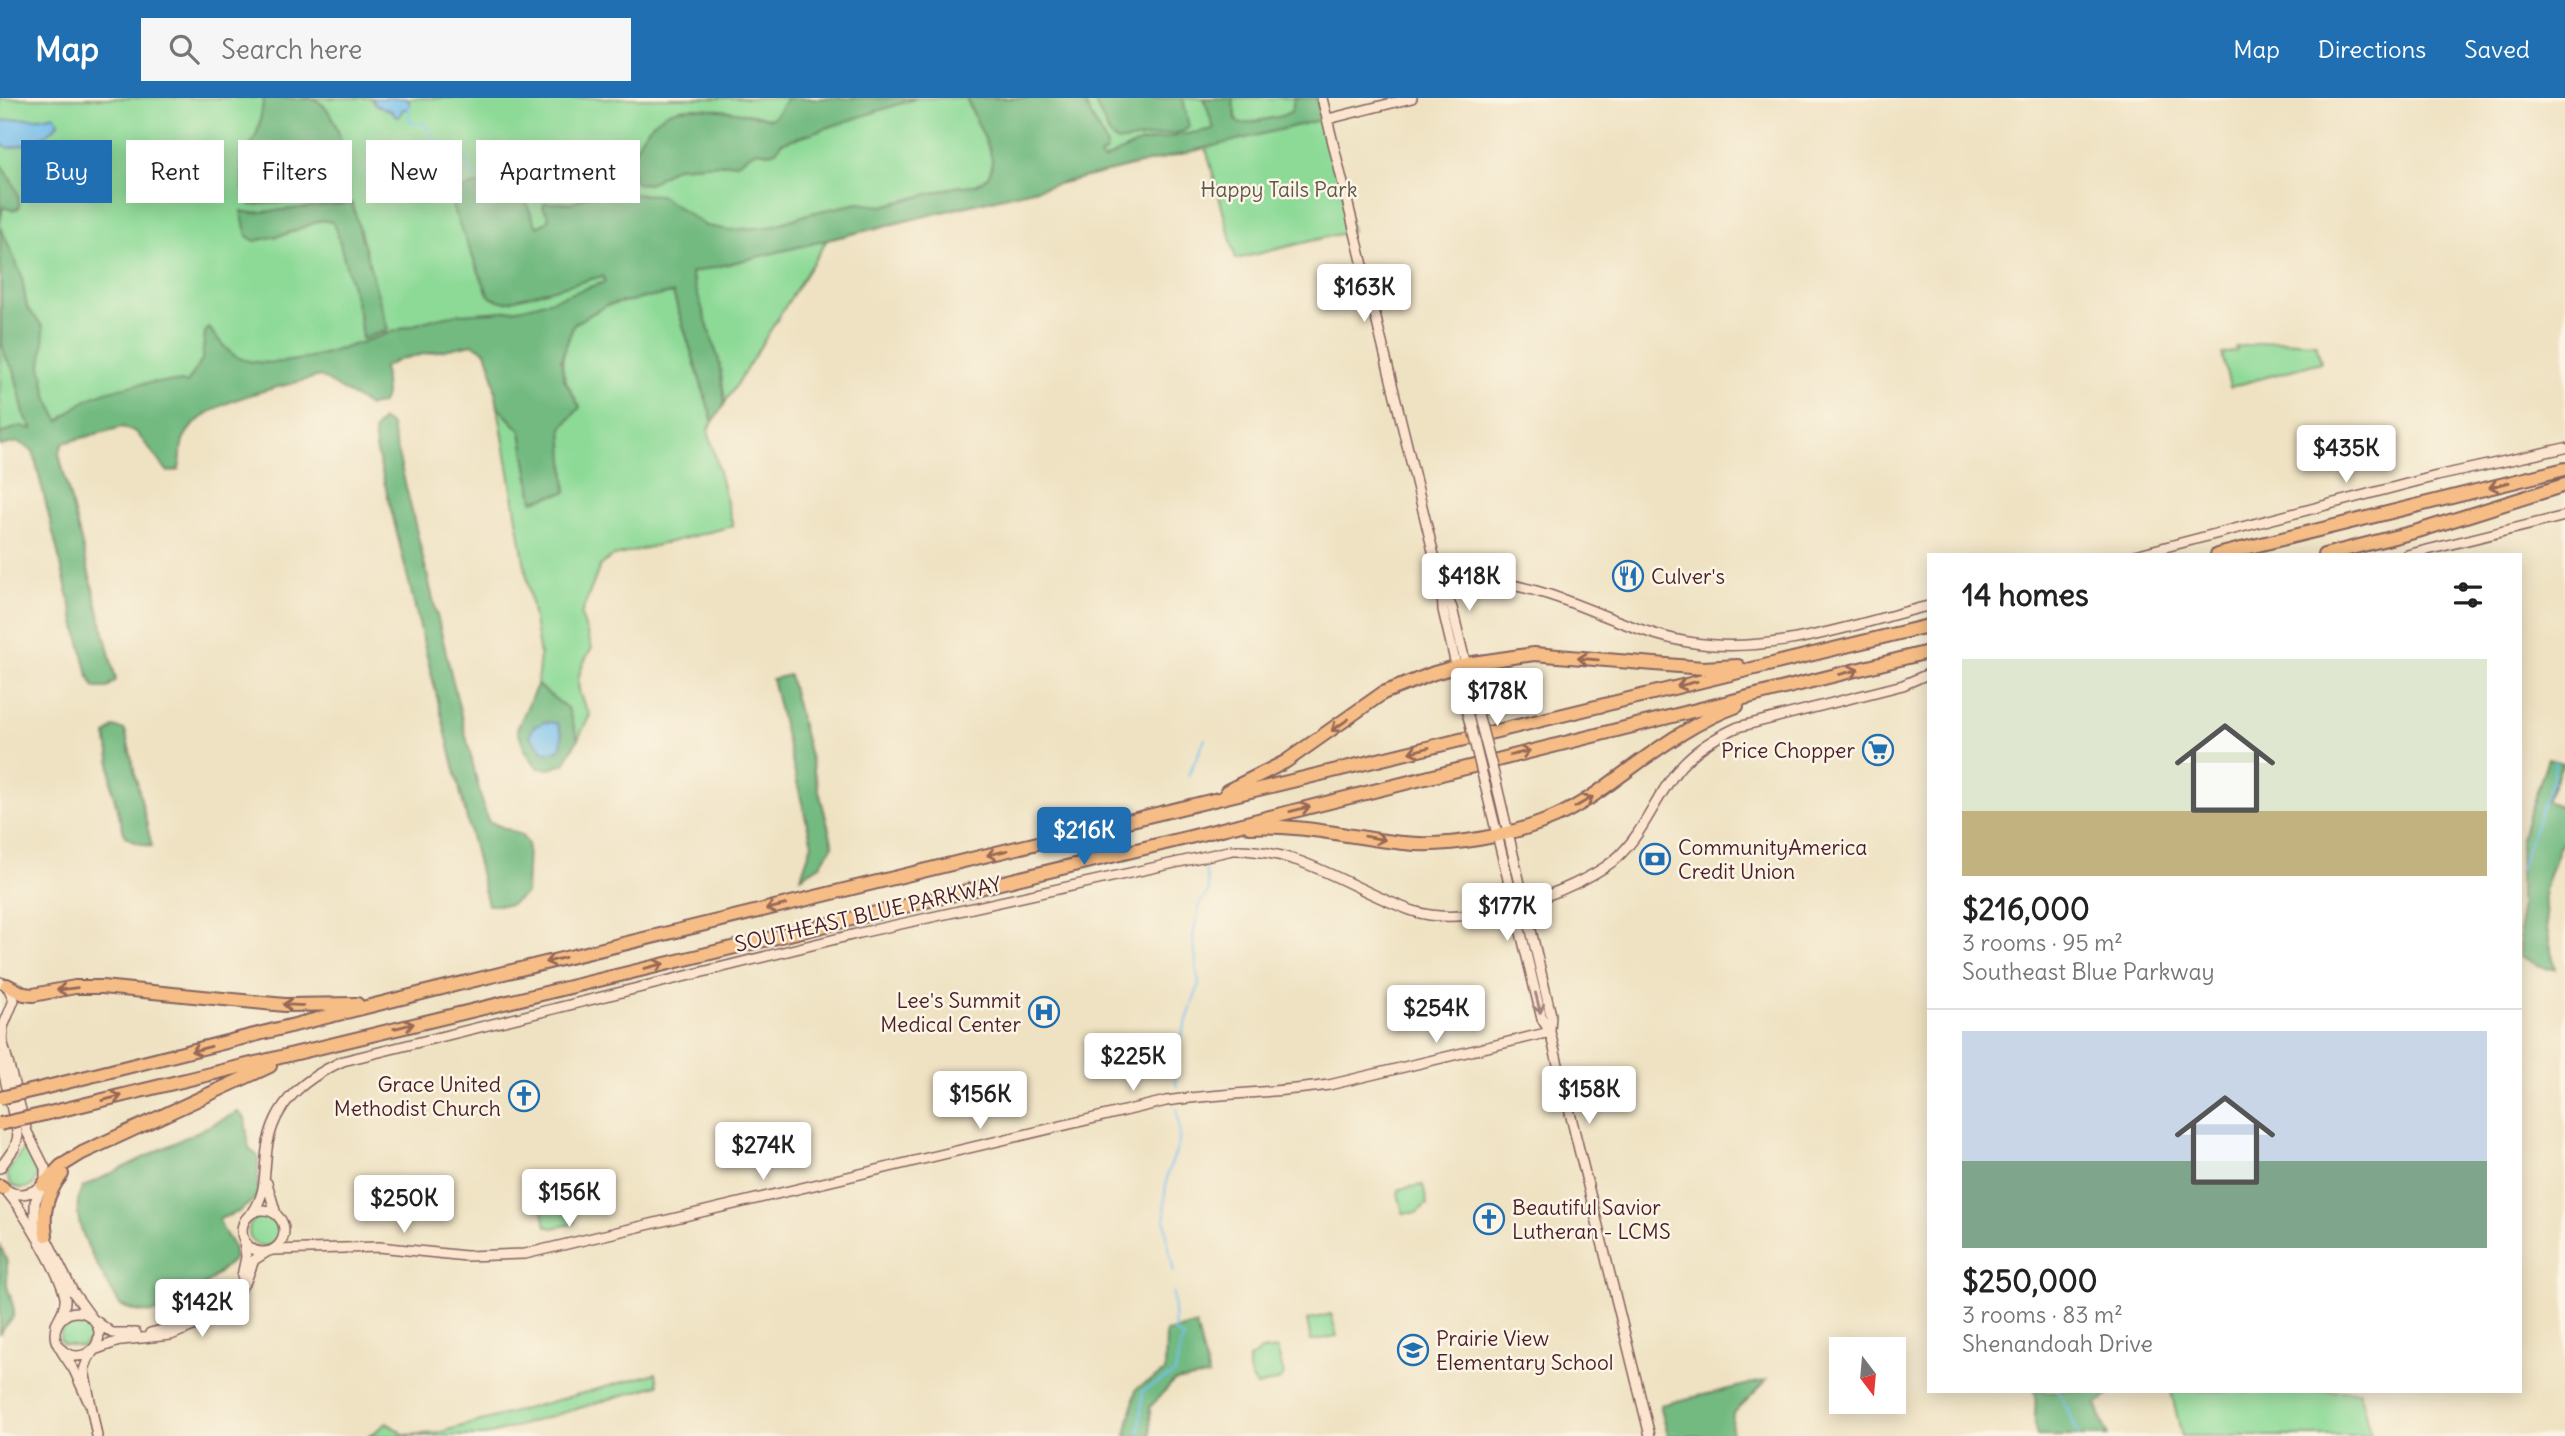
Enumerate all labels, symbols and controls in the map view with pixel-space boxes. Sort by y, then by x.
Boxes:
search box [141,18,631,81]
text: Map [35,28,99,70]
icon: search [165,30,203,68]
text: Search here [221,33,362,66]
text: Map [2233,34,2280,64]
text: Directions [2318,34,2426,64]
text: Saved [2464,34,2530,64]
chip: Buy [21,140,112,203]
chip: Rent [126,140,224,203]
chip: Filters [238,140,352,203]
chip: New [366,140,462,203]
chip: Apartment [476,140,640,203]
park label: Happy Tails Park [1201,176,1357,203]
pin: $163K [1315,264,1413,324]
text: $163K [1333,272,1395,301]
pin: $435K [2297,426,2395,485]
text: $435K [2313,433,2379,462]
one-way arrow [2488,479,2511,492]
pin: $418K [1420,554,1518,613]
restaurant icon: Culver's [1611,559,1645,593]
text: $418K [1438,561,1500,590]
place label: Culver's [1651,563,1725,590]
text: 14 homes [1962,576,2089,614]
icon: filters [2449,576,2487,614]
one-way arrow [1577,652,1600,665]
one-way arrow [1837,665,1860,678]
pin: $178K [1448,668,1546,728]
text: $178K [1467,676,1527,705]
one-way arrow [1676,678,1699,691]
icon: home [2162,705,2288,831]
one-way arrow [1331,717,1350,732]
supermarket icon: Price Chopper [1861,733,1895,767]
place label: Price Chopper [1721,737,1855,764]
one-way arrow [1408,744,1431,757]
one-way arrow [1509,746,1531,759]
one-way arrow [1573,795,1593,809]
one-way arrow [1288,802,1311,815]
pin: $216K [1035,808,1133,867]
text: $216K [1053,815,1115,844]
one-way arrow [1363,832,1386,845]
place label: CommunityAmerica Credit Union [1678,834,1867,885]
bank icon: CommunityAmerica Credit Union [1638,842,1672,876]
one-way arrow [986,847,1009,860]
street label: SOUTHEAST BLUE PARKWAY [732,870,1004,958]
pin: $177K [1458,884,1556,943]
text: $216,000 [1962,890,2090,928]
text: $177K [1478,891,1536,920]
one-way arrow [765,901,788,914]
text: 3 rooms · 95 m² [1962,928,2123,957]
one-way arrow [544,954,567,967]
text: Southeast Blue Parkway [1962,957,2214,986]
one-way arrow [642,959,665,972]
one-way arrow [56,982,79,995]
pin: $254K [1387,986,1485,1045]
place label: Lee's Summit Medical Center [880,987,1021,1038]
one-way arrow [1532,992,1545,1014]
text: $254K [1403,993,1469,1022]
hospital icon: Lee's Summit Medical Center [1027,995,1061,1029]
one-way arrow [282,999,305,1012]
one-way arrow [392,1019,415,1033]
pin: $225K [1084,1034,1182,1093]
text: $225K [1100,1041,1166,1070]
one-way arrow [190,1043,213,1056]
pin: $158K [1540,1066,1638,1126]
place label: Grace United Methodist Church [334,1071,501,1122]
pin: $156K [931,1072,1029,1131]
text: $158K [1558,1074,1620,1103]
icon: home [2162,1077,2288,1203]
church icon: Grace United Methodist Church [507,1079,541,1113]
text: $156K [949,1079,1011,1108]
one-way arrow [100,1091,123,1104]
pin: $274K [714,1122,812,1182]
text: $274K [731,1130,795,1159]
pin: $156K [520,1170,618,1229]
pin: $250K [355,1176,453,1235]
text: $156K [538,1177,600,1206]
text: $250K [370,1183,438,1212]
place label: Beautiful Savior Lutheran - LCMS [1512,1194,1671,1245]
church icon: Beautiful Savior Lutheran - LCMS [1472,1202,1506,1236]
text: $250,000 [1962,1262,2098,1300]
pin: $142K [153,1280,251,1339]
text: $142K [171,1287,233,1316]
text: 3 rooms · 83 m² [1962,1300,2123,1329]
place label: Prairie View Elementary School [1436,1325,1613,1376]
text: Shenandoah Drive [1962,1329,2153,1358]
school or university icon: Prairie View Elementary School [1396,1333,1430,1367]
north arrow [1829,1337,1906,1414]
map controls [1829,1337,1906,1414]

